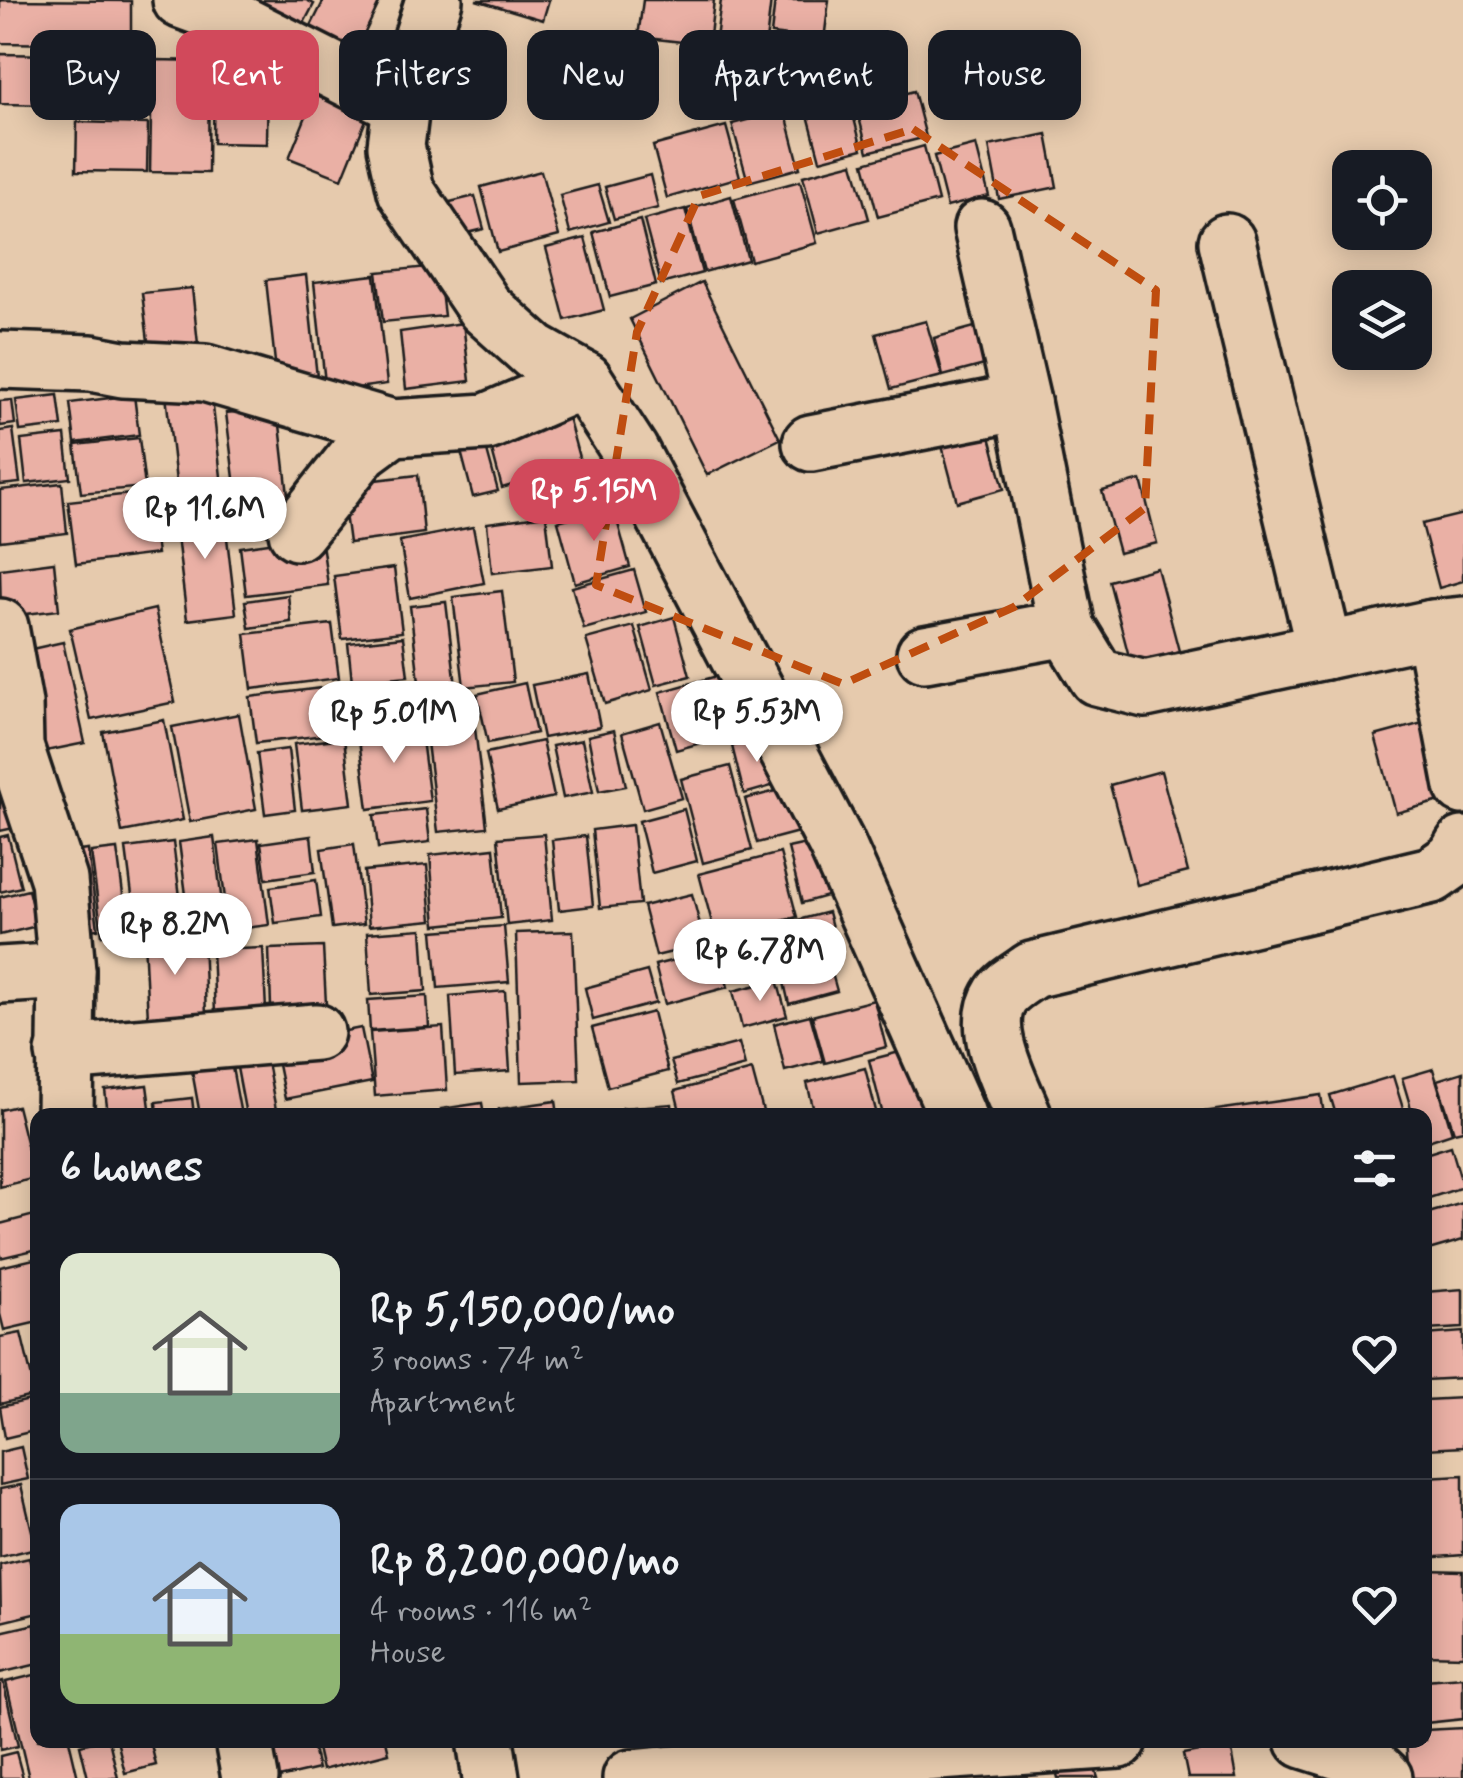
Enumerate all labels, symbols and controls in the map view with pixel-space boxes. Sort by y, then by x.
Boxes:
chip: Buy [30,30,156,120]
chip: Rent [176,30,319,120]
chip: Filters [339,30,507,120]
chip: New [527,30,659,120]
chip: Apartment [679,30,908,120]
chip: House [928,30,1081,120]
map controls [1332,150,1432,370]
button: locate [1332,150,1432,250]
button: layers [1332,270,1432,370]
pin: Rp 5.15M [491,459,697,544]
text: Rp 5.15M [531,470,657,512]
pin: Rp 11.6M [102,477,308,562]
text: Rp 11.6M [145,488,265,530]
pin: Rp 5.53M [654,680,860,765]
pin: Rp 5.01M [291,681,497,766]
text: Rp 5.53M [693,691,821,733]
text: Rp 5.01M [331,692,457,734]
pin: Rp 8.2M [83,893,267,978]
text: Rp 8.2M [120,904,230,946]
pin: Rp 6.78M [657,919,863,1004]
text: Rp 6.78M [695,930,825,972]
text: 6 homes [60,1141,203,1196]
icon: filters [1347,1141,1402,1196]
text: Rp 5,150,000/mo [370,1284,675,1339]
icon: home [140,1293,260,1413]
icon: heart [1347,1326,1402,1381]
text: 3 rooms · 74 m² [370,1339,584,1381]
text: Apartment [370,1381,515,1423]
text: Rp 8,200,000/mo [370,1535,679,1590]
icon: home [140,1544,260,1664]
icon: heart [1347,1577,1402,1632]
text: 4 rooms · 116 m² [370,1590,592,1632]
text: House [370,1632,446,1674]

